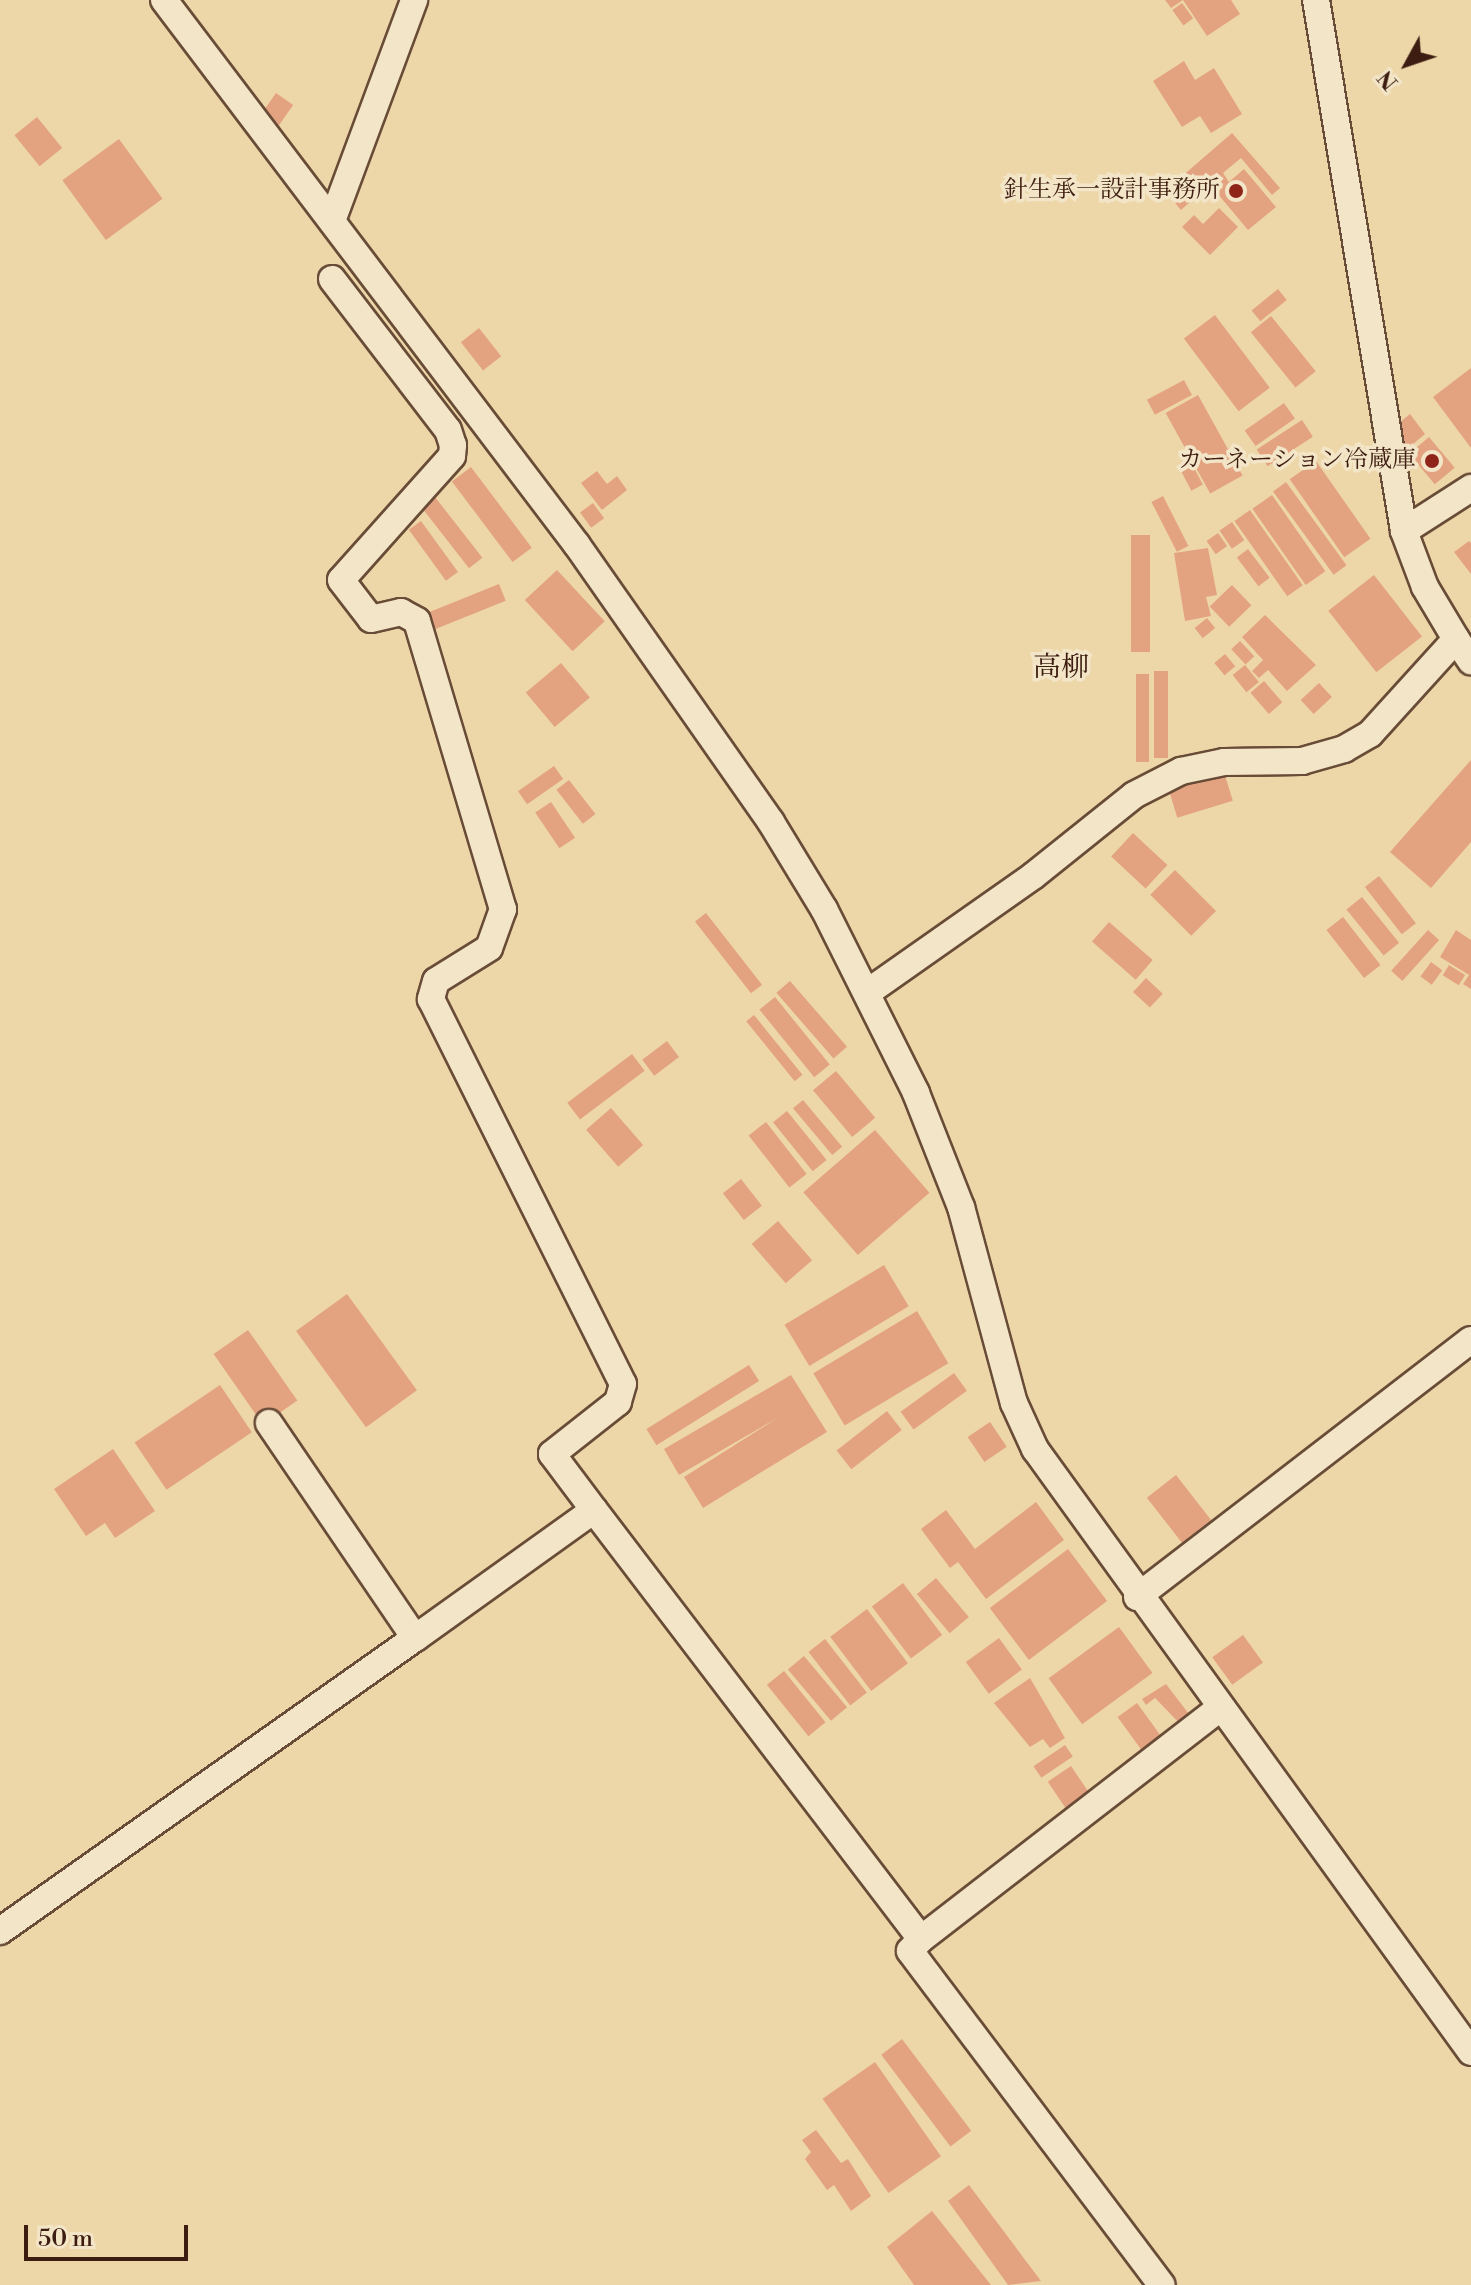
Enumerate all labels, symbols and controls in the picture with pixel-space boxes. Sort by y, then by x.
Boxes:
north arrow [1367,24,1447,104]
text: N [1372,64,1404,95]
place label: 針生承一設計事務所 [1004,177,1220,205]
marker: 針生承一設計事務所 [1227,182,1245,200]
place label: カーネーション冷蔵庫 [1176,447,1416,475]
marker: カーネーション冷蔵庫 [1423,452,1441,470]
district label: 高柳 [1033,651,1089,685]
scale bar [28,2209,192,2259]
text: 50 m [38,2224,93,2254]

